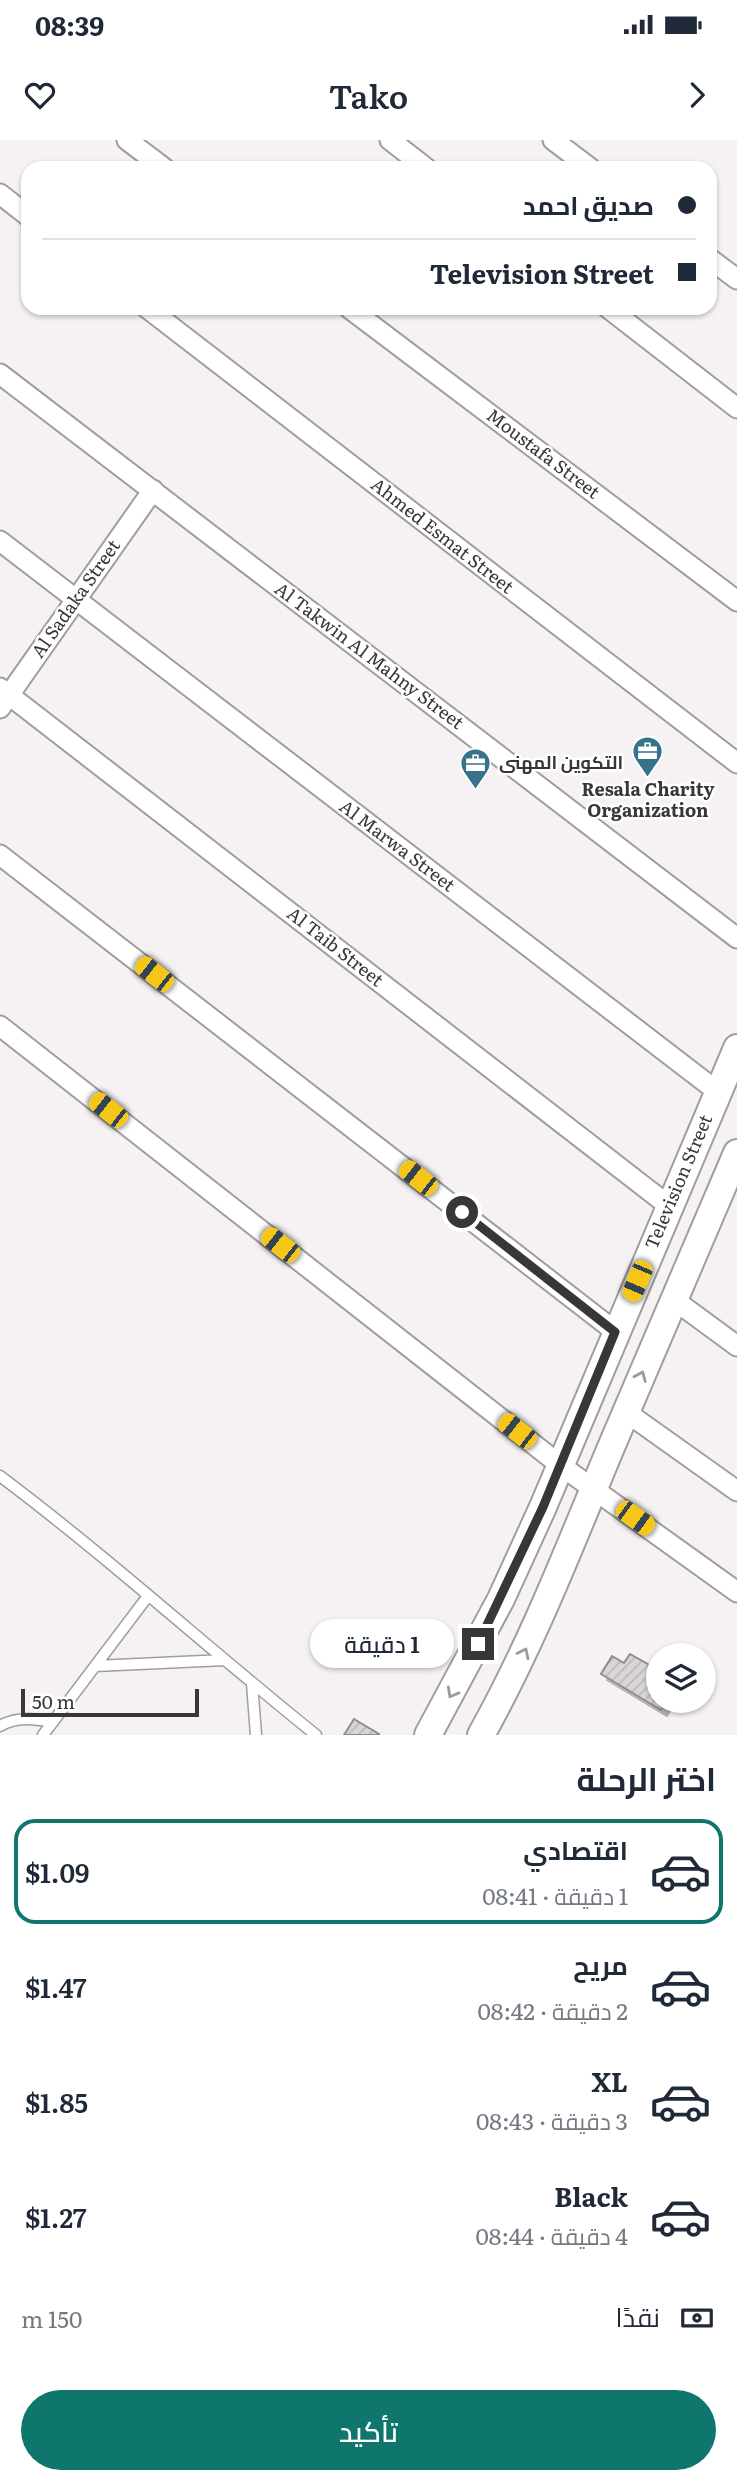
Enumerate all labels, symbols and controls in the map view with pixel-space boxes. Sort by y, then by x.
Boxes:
text: 08:39 [35,5,104,44]
text: Tako [329,71,408,119]
icon: heart [21,76,59,114]
icon: forward [678,76,716,114]
text: صديق احمد [523,184,654,223]
text: Television Street [430,253,654,292]
street label: Moustafa Street [482,401,607,505]
street label: Ahmed Esmat Street [366,470,521,600]
street label: Al Sadaka Street [24,533,126,663]
street label: Al Takwin Al Mahny Street [270,575,471,735]
office icon: Resala Charity Organization [631,735,665,779]
office icon: التكوين المهنى [459,746,493,790]
place label: التكوين المهنى [499,748,623,775]
place label: Resala Charity Organization [582,775,714,823]
street label: Al Marwa Street [334,792,462,898]
street label: Al Taib Street [282,899,391,993]
car [131,953,178,995]
car [85,1089,132,1131]
street label: Television Street [637,1109,718,1253]
car [395,1157,442,1199]
route start [446,1196,478,1228]
car [257,1224,304,1266]
car [620,1258,655,1304]
one-way arrow [633,1371,647,1383]
car [494,1410,541,1452]
car [612,1497,659,1539]
callout: 1 دقيقة [310,1620,454,1668]
text: 1 دقيقة [344,1626,420,1660]
route end [462,1628,494,1660]
map controls [646,1643,716,1713]
button: layers [646,1643,716,1713]
one-way arrow [516,1648,530,1660]
one-way arrow [447,1685,460,1698]
scale bar [21,1686,200,1718]
text: 50 m [32,1687,75,1715]
text: اختر الرحلة [577,1753,716,1801]
text: اقتصادي [523,1829,628,1868]
icon: car [649,1840,712,1903]
text: $1.09 [25,1852,89,1891]
text: 1 دقيقة · 08:41 [482,1878,628,1912]
text: مريح [573,1944,628,1983]
icon: car [649,1955,712,2018]
text: $1.47 [25,1967,86,2006]
text: 2 دقيقة · 08:42 [478,1993,628,2027]
text: XL [591,2061,628,2100]
icon: car [649,2070,712,2133]
text: $1.85 [25,2082,88,2121]
text: 3 دقيقة · 08:43 [476,2103,628,2137]
text: Black [554,2176,628,2215]
icon: car [649,2185,712,2248]
text: $1.27 [25,2197,87,2236]
text: 4 دقيقة · 08:44 [476,2218,628,2252]
text: نقدًا [616,2296,660,2335]
icon: cash [678,2299,716,2337]
text: 150 m [21,2301,82,2335]
button: تأكيد [21,2390,716,2470]

